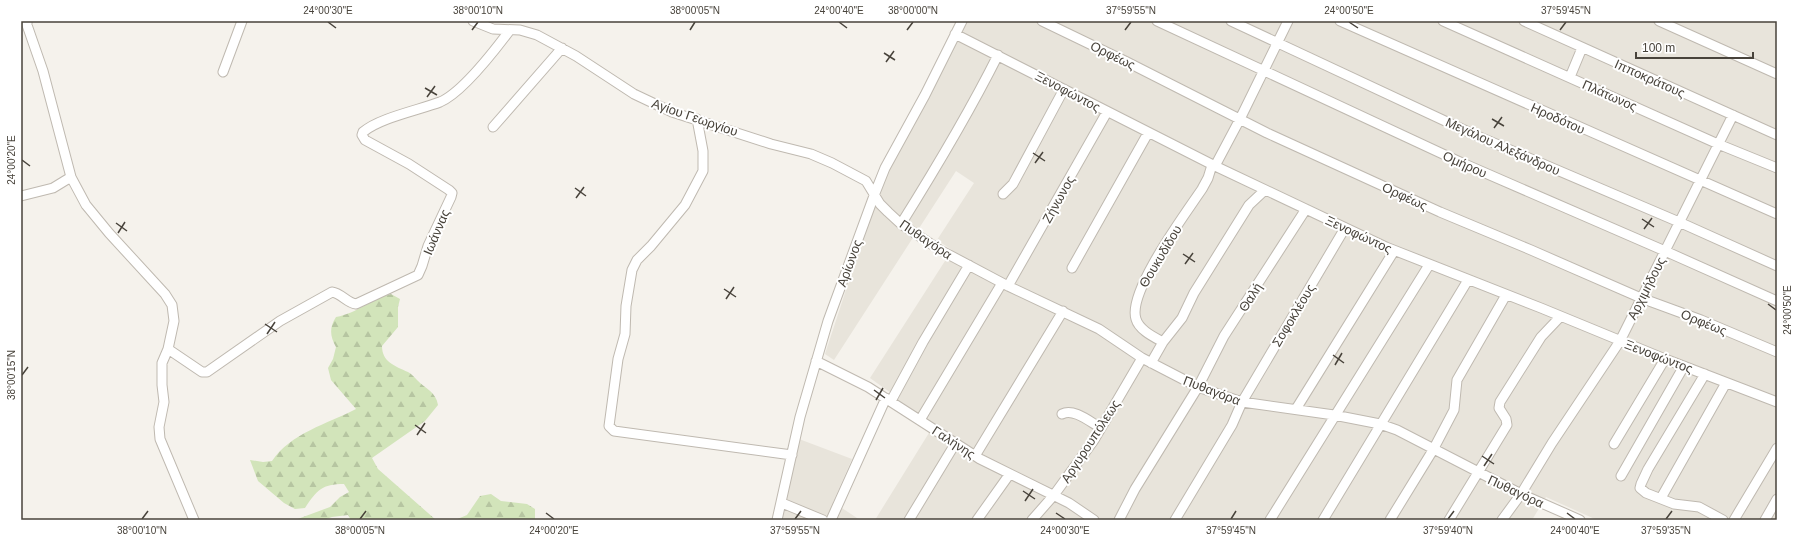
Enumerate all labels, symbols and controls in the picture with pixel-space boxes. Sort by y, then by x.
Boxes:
text: 24°00'30"E [303,5,353,16]
text: 38°00'10"N [453,5,503,16]
text: 38°00'05"N [670,5,720,16]
text: 24°00'40"E [814,5,864,16]
text: 38°00'00"N [888,5,938,16]
text: 37°59'55"N [1106,5,1156,16]
text: 24°00'50"E [1324,5,1374,16]
text: 37°59'45"N [1541,5,1591,16]
scale bar [1636,34,1753,60]
street label: Ορφέως [1088,38,1138,73]
text: 100 m [1642,41,1675,55]
street label: Ιπποκράτους [1612,56,1687,101]
street label: Ξενοφώντος [1033,68,1103,115]
street label: Πλάτωνος [1580,77,1639,114]
street label: Αγίου Γεωργίου [650,96,740,139]
street label: Ηροδότου [1528,100,1587,137]
street label: Μεγάλου Αλεξάνδρου [1443,114,1562,178]
text: 24°00'20"E [6,135,17,185]
street label: Ομήρου [1440,148,1489,181]
street label: Ζήνωνος [1039,173,1078,226]
street label: Ορφέως [1380,179,1430,213]
street label: Ιωάννας [420,207,453,257]
street label: Ξενοφώντος [1323,213,1394,256]
street label: Πυθαγόρα [897,216,955,263]
street label: Θουκυδίδου [1136,222,1185,290]
street label: Αρίωνος [834,238,865,289]
street label: Αρχιμήδους [1624,254,1669,322]
street label: Θαλή [1236,280,1265,315]
street label: Σοφοκλέους [1269,281,1318,349]
text: 24°00'50"E [1782,285,1793,335]
street label: Ορφέως [1679,306,1729,338]
street label: Ξενοφώντος [1623,337,1695,376]
text: 38°00'15"N [6,350,17,400]
street label: Πυθαγόρα [1181,373,1243,408]
street label: Αργυρουπόλεως [1058,397,1123,486]
street label: Γαλήνης [929,423,978,462]
street label: Πυθαγόρα [1485,472,1547,511]
text: 38°00'10"N [117,525,167,536]
text: 38°00'05"N [335,525,385,536]
text: 24°00'20"E [529,525,579,536]
text: 37°59'55"N [770,525,820,536]
text: 24°00'30"E [1040,525,1090,536]
text: 37°59'45"N [1206,525,1256,536]
text: 37°59'40"N [1423,525,1473,536]
text: 24°00'40"E [1550,525,1600,536]
text: 37°59'35"N [1641,525,1691,536]

